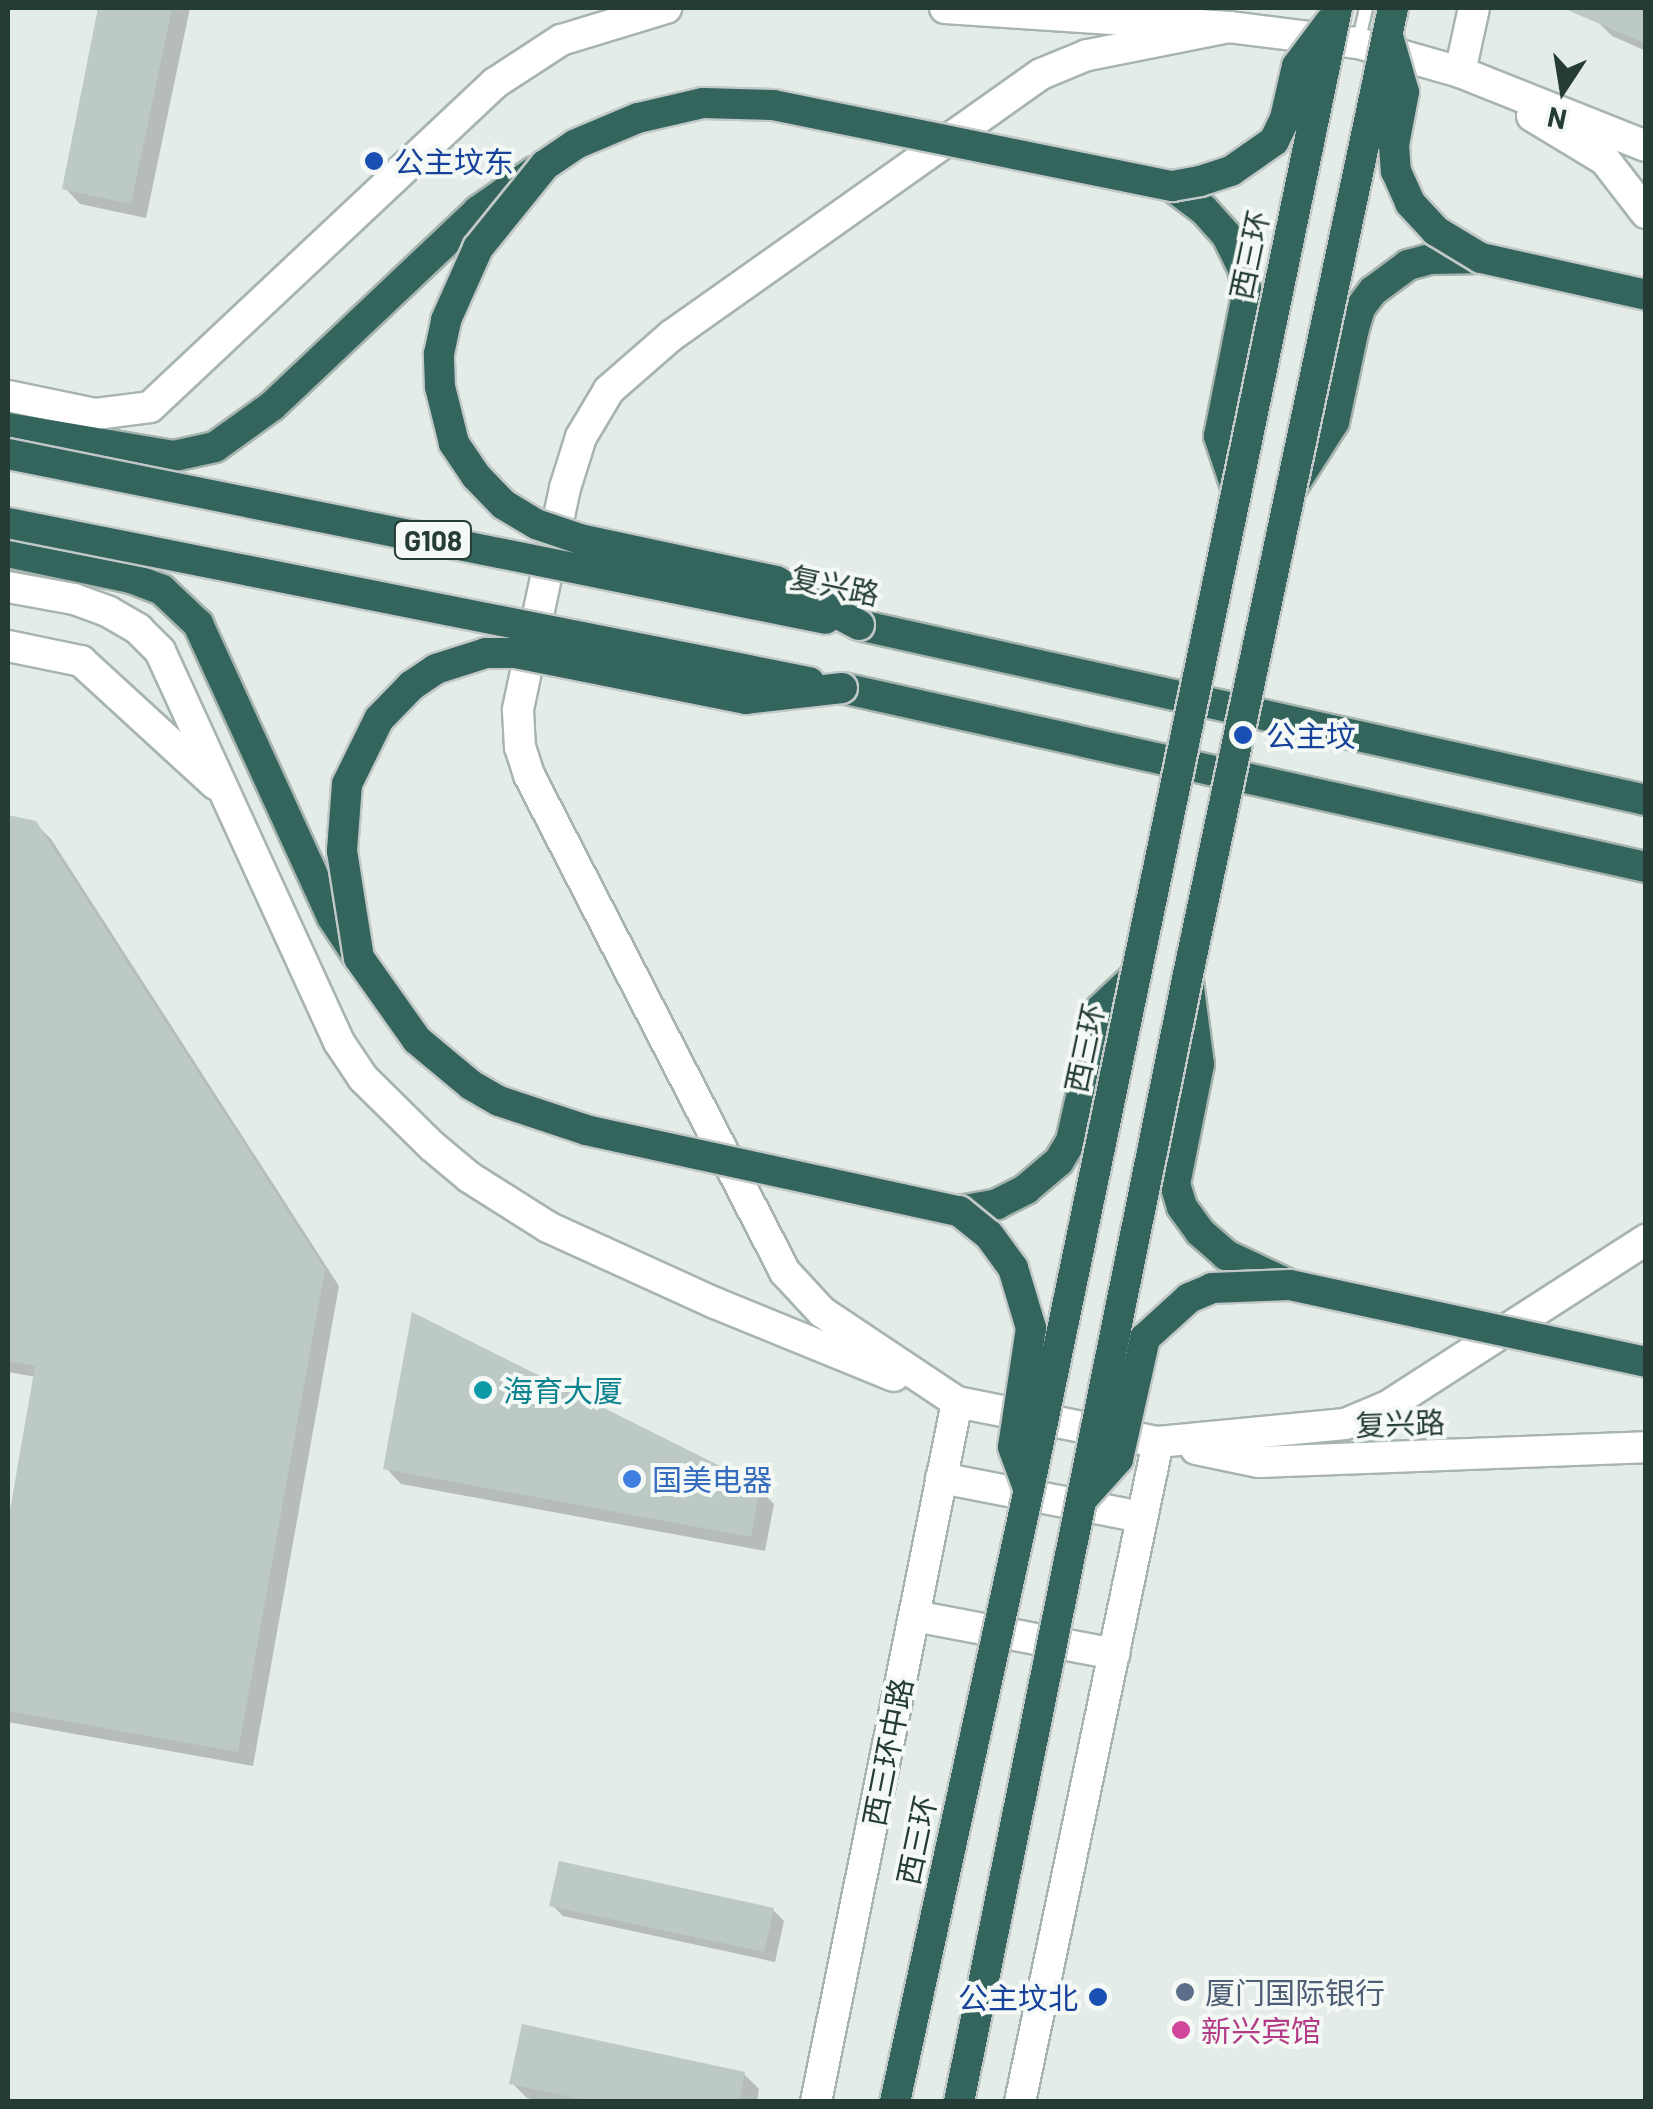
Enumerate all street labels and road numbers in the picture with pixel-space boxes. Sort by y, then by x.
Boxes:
street label: 西三环 [1222,207,1276,303]
road number: G108 [393,517,473,563]
street label: 复兴路 [787,558,883,612]
street label: 西三环 [1057,1000,1111,1096]
street label: 复兴路 [1354,1403,1446,1443]
street label: 西三环中路 [855,1675,919,1829]
street label: 西三环 [889,1792,943,1888]

